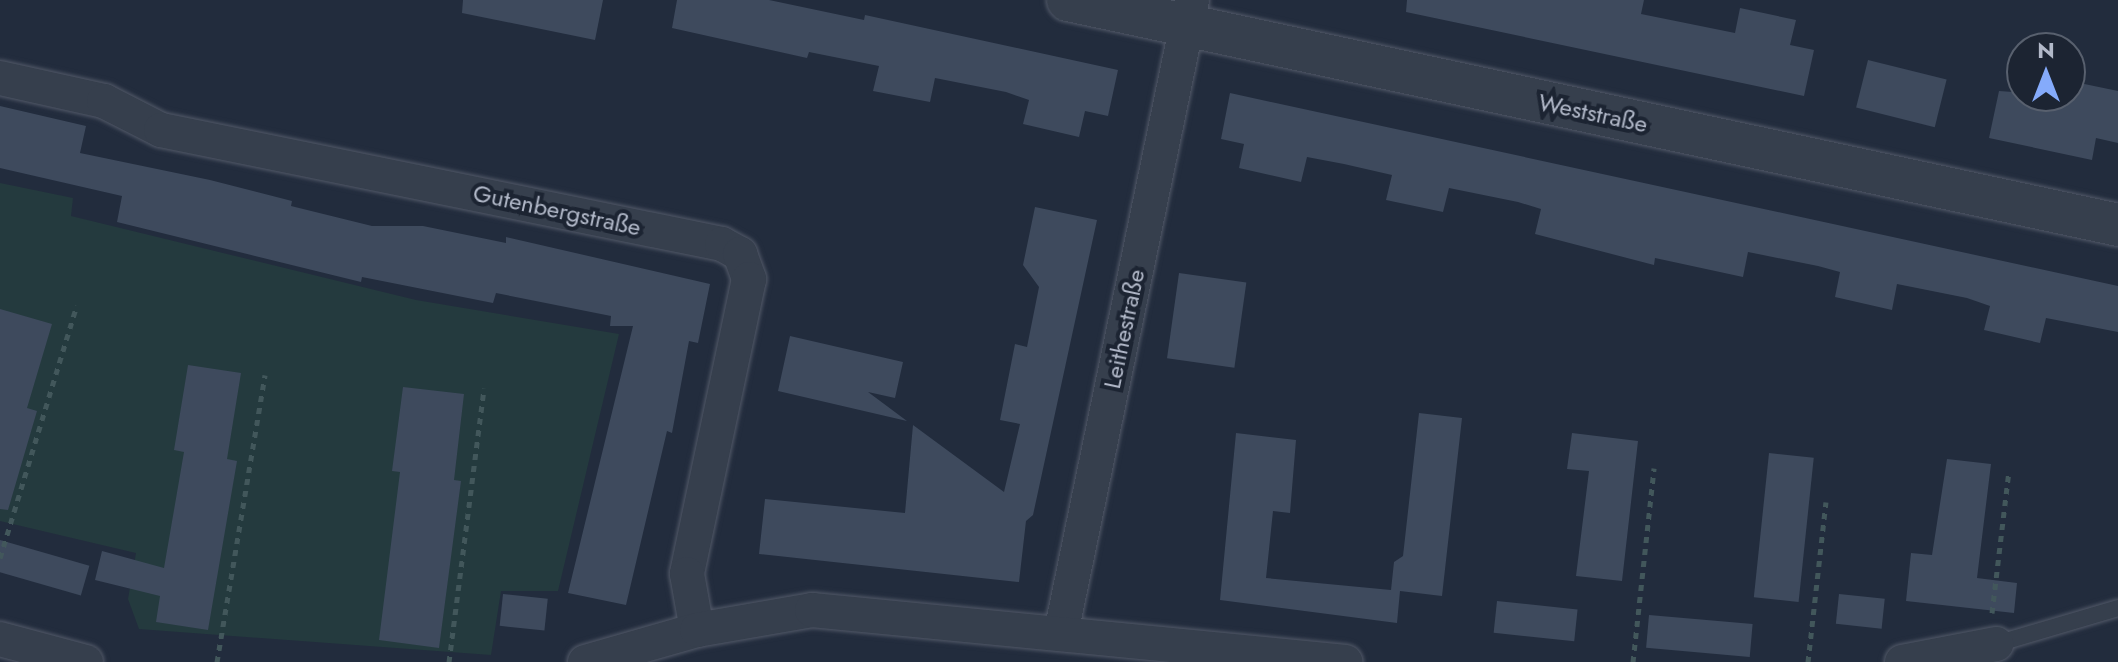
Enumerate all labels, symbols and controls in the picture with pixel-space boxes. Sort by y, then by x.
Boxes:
north arrow [2006,32,2086,112]
text: N [2037,34,2055,66]
street label: Weststraße [1536,87,1650,139]
street label: Gutenbergstraße [471,178,643,242]
street label: Leithestraße [1097,267,1151,391]

